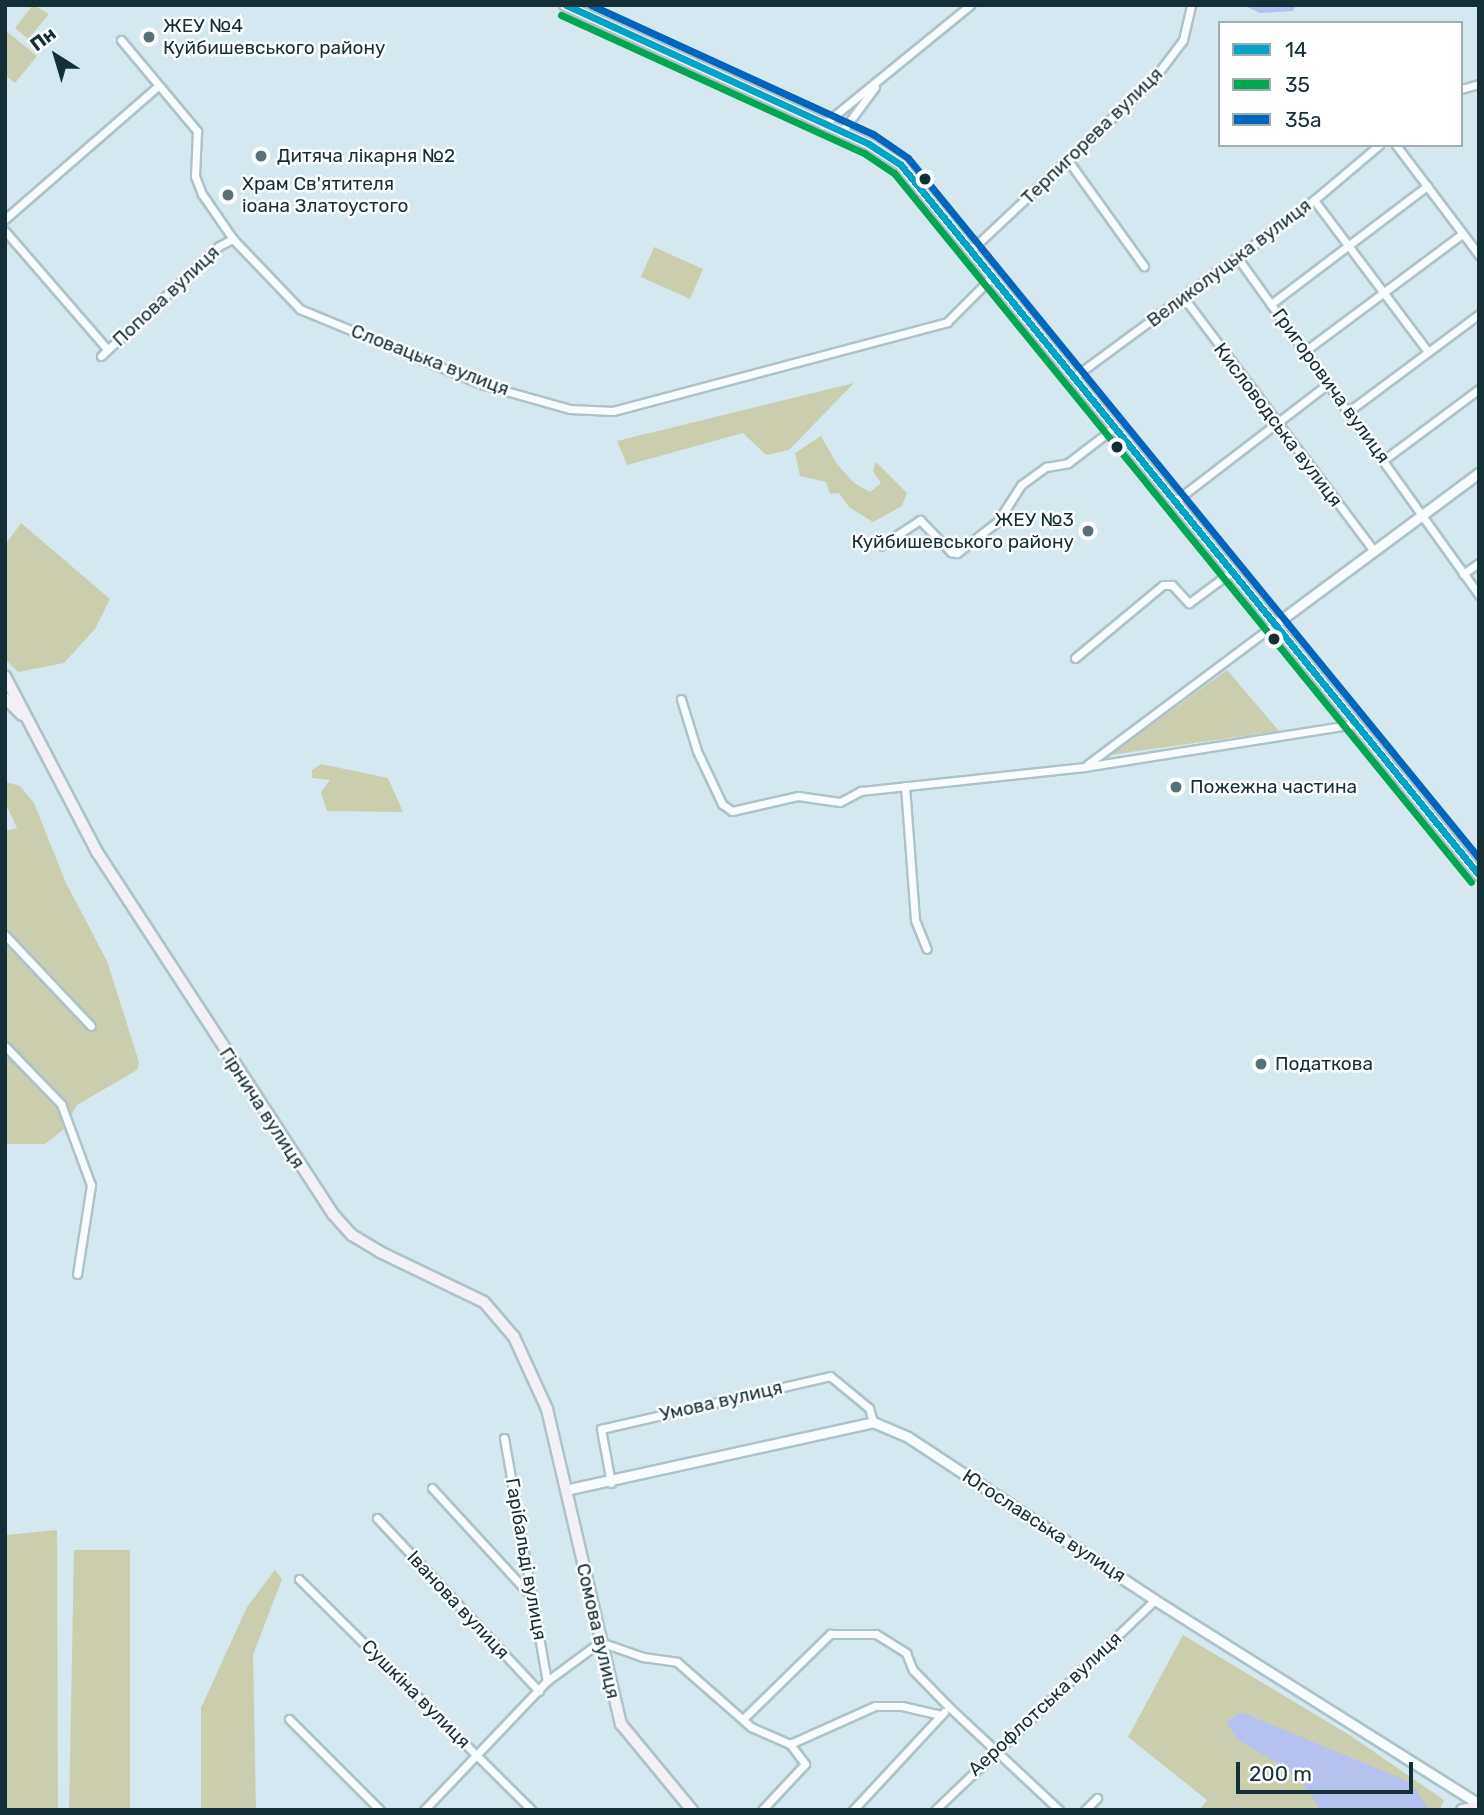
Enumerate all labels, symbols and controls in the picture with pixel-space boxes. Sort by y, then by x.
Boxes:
place label: ЖЕУ №4 Куйбишевського району [163,15,385,59]
north arrow [21,21,91,91]
legend [1218,21,1463,147]
text: Пн [26,22,60,56]
marker: ЖЕУ №4 Куйбишевського району [141,29,157,45]
text: 14 [1285,37,1307,62]
street label: Терпигорева вулиця [1017,63,1167,209]
text: 35 [1285,72,1310,97]
text: 35а [1285,107,1322,132]
place label: Дитяча лікарня №2 [277,145,455,167]
marker: Дитяча лікарня №2 [251,146,271,166]
unlabelled marker [918,172,932,186]
place label: Храм Св'ятителя іоана Златоустого [242,173,408,217]
marker: Храм Св'ятителя іоана Златоустого [220,187,236,203]
street label: Великолуцька вулиця [1142,194,1316,332]
street label: Попова вулиця [108,241,224,351]
street label: Григоровича вулиця [1267,304,1395,468]
street label: Словацька вулиця [348,319,512,401]
street label: Кисловодська вулиця [1209,338,1347,512]
unlabelled marker [1110,440,1124,454]
place label: ЖЕУ №3 Куйбишевського району [852,509,1074,553]
marker: ЖЕУ №3 Куйбишевського району [1080,523,1096,539]
unlabelled marker [1267,632,1281,646]
place label: Пожежна частина [1190,776,1357,798]
marker: Пожежна частина [1168,779,1184,795]
street label: Гірнича вулиця [214,1043,310,1173]
place label: Податкова [1275,1053,1373,1075]
marker: Податкова [1253,1056,1269,1072]
street label: Умова вулиця [657,1376,785,1426]
street label: Югославська вулиця [958,1465,1130,1587]
street label: Гарібальді вулиця [501,1476,551,1642]
street label: Іванова вулиця [402,1546,514,1664]
street label: Сомова вулиця [571,1561,625,1701]
street label: Аерофлотська вулиця [964,1627,1126,1781]
street label: Сушкіна вулиця [357,1635,475,1753]
scale bar [1239,1748,1416,1792]
text: 200 m [1249,1761,1312,1786]

